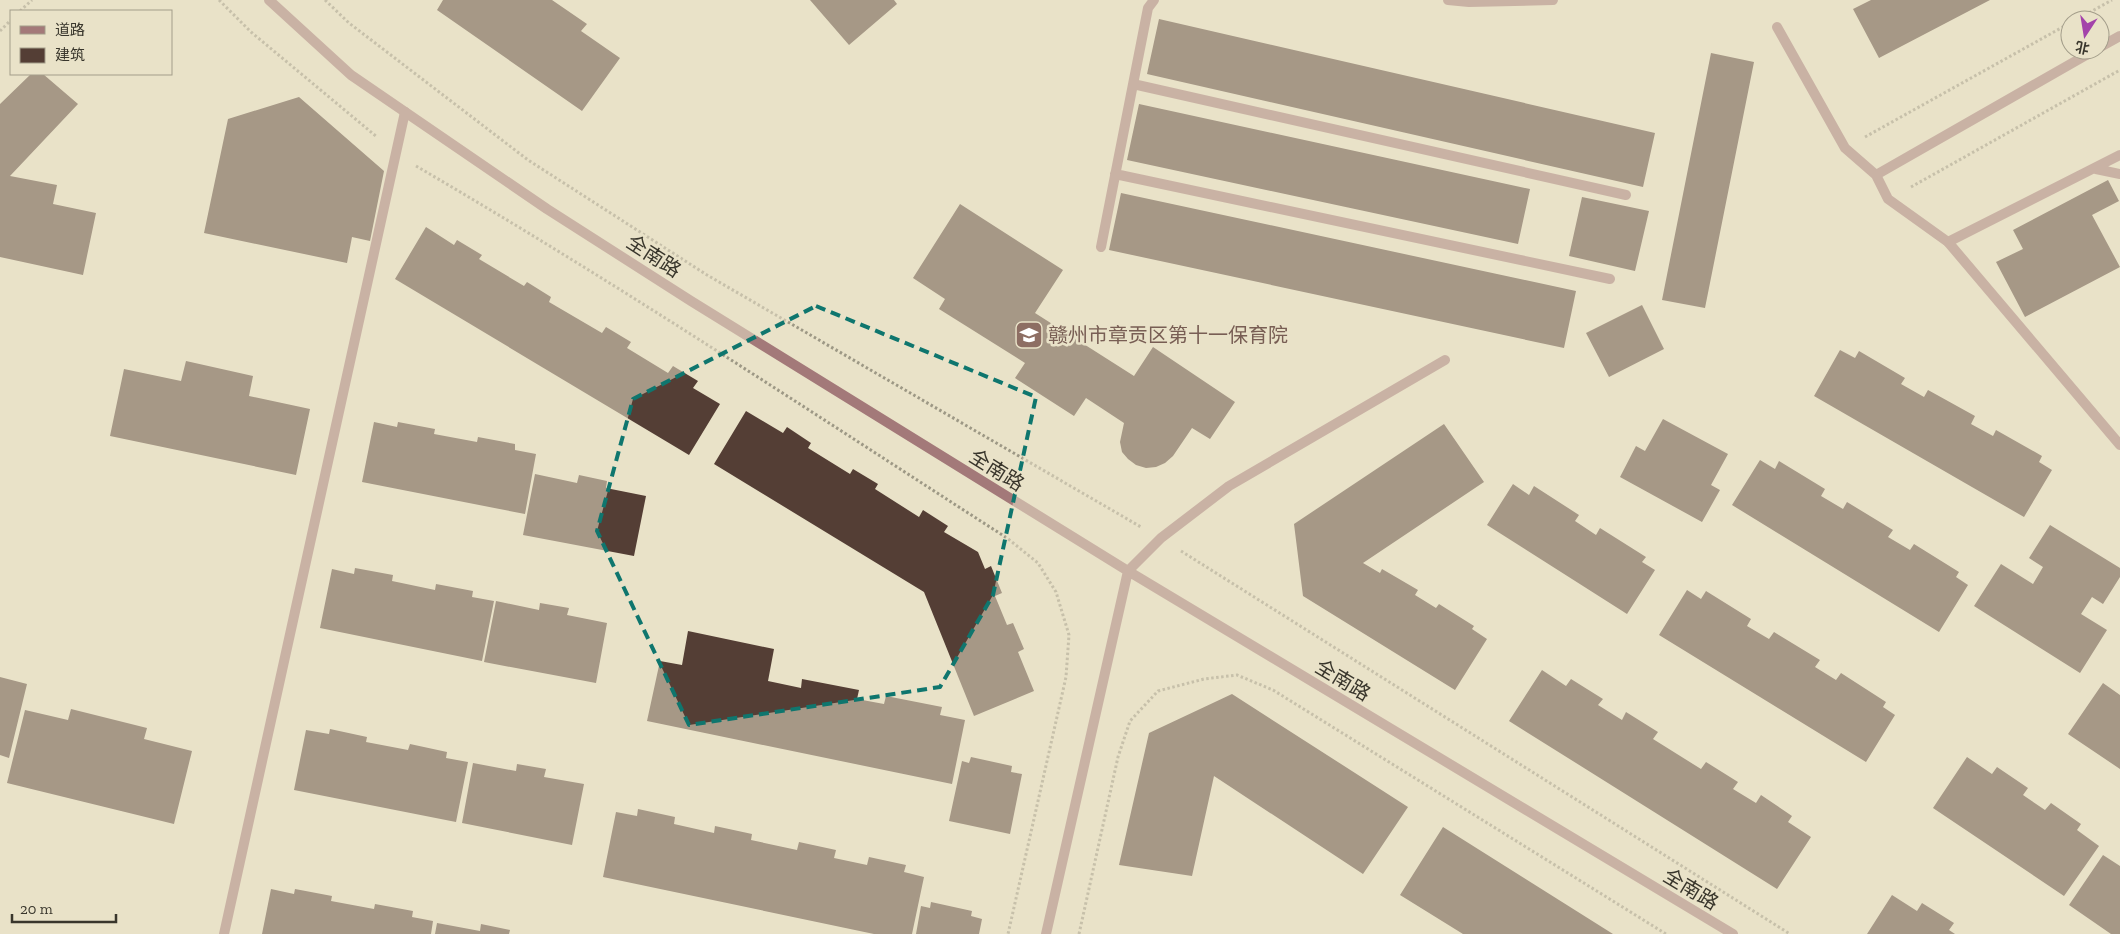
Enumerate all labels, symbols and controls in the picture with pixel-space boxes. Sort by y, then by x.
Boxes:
legend [10,10,172,75]
north arrow [2060,10,2110,60]
text: 道路 [55,21,85,39]
text: 北 [2074,37,2091,57]
text: 建筑 [55,46,85,64]
street label: 全南路 [622,230,686,282]
school or university icon: 赣州市章贡区第十一保育院 [1014,320,1044,350]
place label: 赣州市章贡区第十一保育院 [1048,323,1288,347]
street label: 全南路 [965,444,1029,496]
street label: 全南路 [1311,654,1375,706]
street label: 全南路 [1659,863,1723,915]
scale bar [12,892,116,924]
text: 20 m [20,900,53,918]

